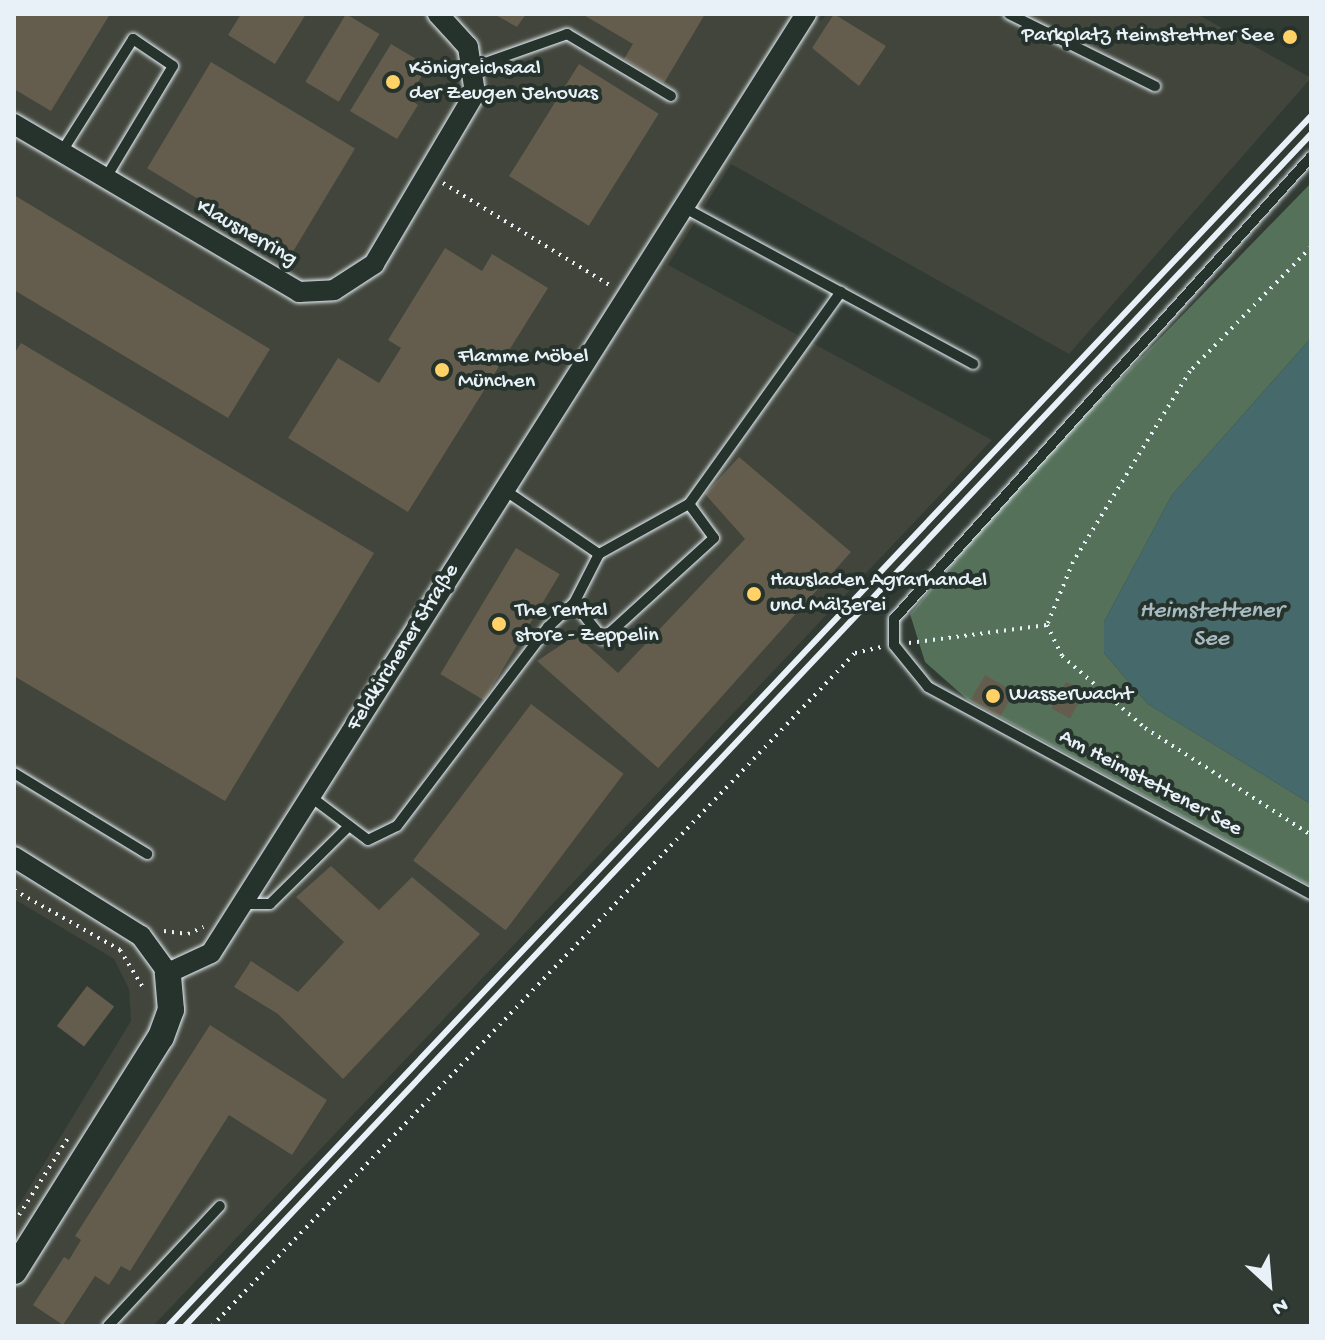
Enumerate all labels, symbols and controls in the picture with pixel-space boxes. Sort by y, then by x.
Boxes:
place label: Parkplatz Heimstettner See [1022,24,1274,50]
marker: Parkplatz Heimstettner See [1281,28,1299,46]
place label: Königreichsaal der Zeugen Jehovas [409,56,598,108]
marker: Königreichsaal der Zeugen Jehovas [384,73,402,91]
street label: Klausnerring [191,194,301,274]
place label: Flamme Möbel München [458,344,589,396]
marker: Flamme Möbel München [433,361,451,379]
street label: Feldkirchener Straße [342,560,466,736]
place label: Hausladen Agrarhandel und Mälzerei [770,568,987,620]
marker: Hausladen Agrarhandel und Mälzerei [745,585,763,603]
place label: The rental store - Zeppelin [515,598,659,650]
water label: Heimstettener See [1139,598,1283,654]
marker: The rental store - Zeppelin [490,615,508,633]
place label: Wasserwacht [1009,683,1133,709]
marker: Wasserwacht [984,687,1002,705]
street label: Am Heimstettener See [1054,725,1246,843]
north arrow [1229,1244,1309,1324]
text: N [1267,1291,1292,1320]

